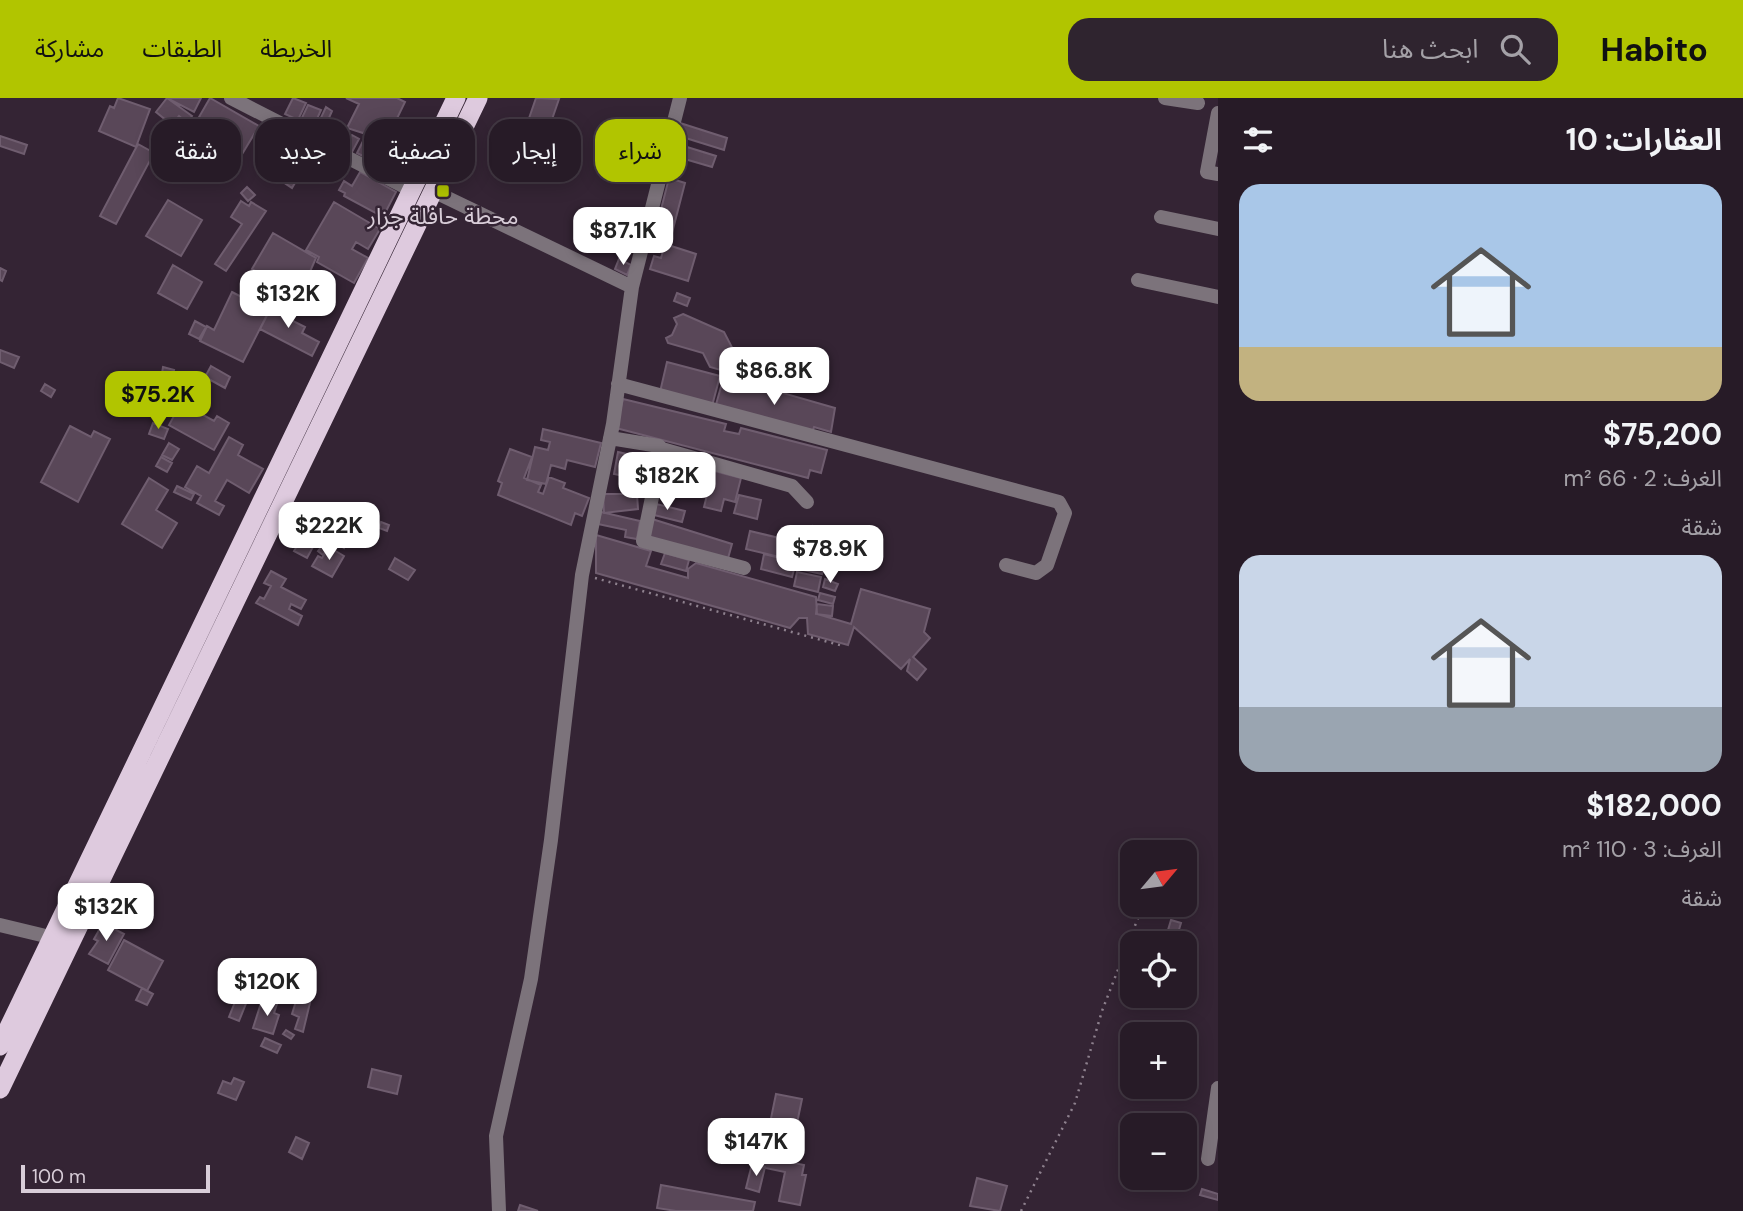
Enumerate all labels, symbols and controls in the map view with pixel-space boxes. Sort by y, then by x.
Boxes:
search box [1068,18,1558,81]
text: Habito [1600,28,1708,71]
icon: search [1496,30,1534,68]
text: ابحث هنا [1382,32,1478,66]
text: مشاركة [35,33,104,64]
text: الطبقات [142,33,222,64]
text: الخريطة [260,33,332,64]
chip: شقة [151,119,241,182]
chip: جديد [255,119,350,182]
chip: تصفية [364,119,475,182]
chip: إيجار [489,119,581,182]
chip: شراء [595,119,686,182]
text: العقارات: 10 [1566,120,1722,159]
icon: filters [1239,121,1277,159]
marker: محطة حافلة جزار [435,183,451,199]
place label: محطة حافلة جزار [366,201,519,231]
pin: $87.1K [566,208,680,267]
text: $87.1K [589,215,657,245]
icon: home [1418,229,1544,355]
pin: $132K [239,271,337,330]
text: $132K [256,278,320,308]
pin: $86.8K [717,348,831,407]
text: $86.8K [735,355,813,385]
pin: $75.2K [101,372,215,431]
text: $75.2K [121,379,195,409]
text: $75,200 [1603,415,1722,454]
pin: $182K [618,452,716,512]
text: $182K [635,460,699,490]
text: الغرف: 2 · 66 m² [1564,463,1722,493]
pin: $222K [280,503,378,562]
text: $222K [295,510,363,540]
text: شقة [1681,512,1722,542]
pin: $78.9K [773,526,887,585]
text: $78.9K [792,533,868,563]
icon: home [1418,600,1544,726]
text: $182,000 [1586,786,1722,825]
text: الغرف: 3 · 110 m² [1562,834,1722,864]
north arrow [1120,840,1197,917]
map controls [1120,840,1197,1190]
text: شقة [1681,883,1722,913]
pin: $132K [57,884,155,943]
text: $132K [74,891,138,921]
button: locate [1120,931,1197,1008]
pin: $120K [218,958,316,1018]
text: $120K [234,966,300,996]
button: + [1120,1022,1197,1099]
button: − [1120,1113,1197,1190]
pin: $147K [707,1118,805,1178]
text: $147K [724,1126,788,1156]
scale bar [21,1162,210,1194]
text: 100 m [32,1164,86,1189]

